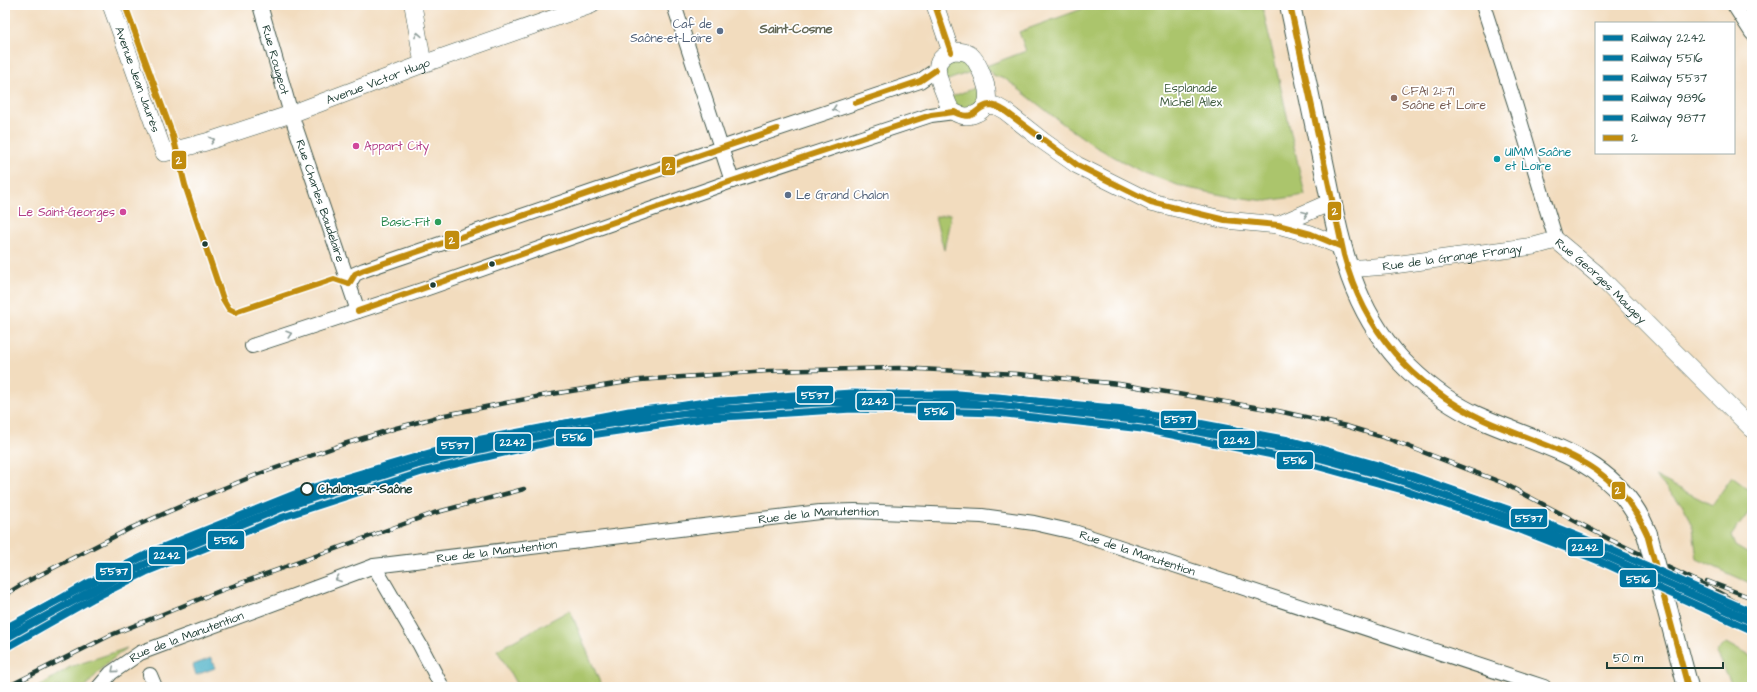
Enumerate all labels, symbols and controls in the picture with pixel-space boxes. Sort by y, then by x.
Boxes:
place label: Caf de Saône-et-Loire [630,16,713,47]
district label: Saint-Cosme [759,20,832,38]
legend [1595,22,1735,154]
street label: Rue Rougeot [258,23,294,97]
street label: Avenue Jean Jaurès [111,24,164,135]
marker: Caf de Saône-et-Loire [715,26,725,36]
text: Railway 2242 [1631,30,1705,48]
one-way arrow [414,32,423,38]
text: Railway 5516 [1631,50,1703,68]
street label: Avenue Victor Hugo [323,54,432,109]
text: Railway 5537 [1631,70,1708,88]
park label: Esplanade Michel Allex [1160,80,1222,111]
place label: CFAI 21-71 Saône et Loire [1402,83,1487,114]
text: Railway 9896 [1631,90,1706,108]
marker: CFAI 21-71 Saône et Loire [1389,93,1399,103]
one-way arrow [832,105,839,113]
text: Railway 9877 [1631,110,1707,128]
text: 2 [1631,130,1638,147]
unlabelled marker [1034,132,1044,142]
one-way arrow [209,136,216,145]
street label: Rue Charles Baudelaire [292,137,349,265]
place label: Appart City [364,138,430,156]
marker: Appart City [351,141,361,151]
place label: UIMM Saône et Loire [1505,144,1572,175]
line badge: 2 [171,150,187,170]
text: 2 [175,153,183,168]
marker: UIMM Saône et Loire [1492,154,1502,164]
line badge: 2 [661,156,676,176]
text: 2 [665,159,673,174]
place label: Le Grand Chalon [796,187,889,204]
marker: Le Grand Chalon [783,190,793,200]
line badge: 2 [1327,201,1342,221]
place label: Le Saint-Georges [18,204,115,222]
text: 2 [1331,204,1339,219]
marker: Le Saint-Georges [118,207,128,217]
one-way arrow [1301,211,1308,219]
place label: Basic-Fit [381,214,430,231]
marker: Basic-Fit [433,217,443,227]
line badge: 2 [444,230,460,250]
text: 2 [448,233,456,248]
street label: Rue Georges Maugey [1551,234,1651,328]
unlabelled marker [200,239,210,249]
street label: Rue de la Grange Frangy [1381,239,1524,275]
unlabelled marker [487,259,497,269]
unlabelled marker [428,280,438,290]
one-way arrow [285,330,292,338]
line badge: 5537 [796,385,834,404]
text: 5537 [801,388,829,403]
line badge: 2242 [856,392,894,411]
text: 2242 [861,394,889,409]
line badge: 5516 [917,402,955,421]
text: 5516 [924,404,948,419]
line badge: 5537 [1160,410,1197,429]
text: 5537 [1164,412,1192,427]
line badge: 5516 [555,428,593,447]
text: 5516 [562,430,586,445]
line badge: 2242 [1218,430,1256,449]
line badge: 2242 [494,433,532,452]
text: 2242 [1223,433,1251,448]
text: 2242 [499,435,527,450]
line badge: 5537 [436,436,474,455]
text: 5537 [441,438,469,453]
line badge: 5516 [1276,451,1314,470]
text: 5516 [1283,453,1307,468]
place label: Chalon-sur-Saône [318,481,413,498]
line badge: 2 [1611,481,1626,500]
marker: Chalon-sur-Saône [300,482,314,496]
text: 2 [1614,483,1622,498]
street label: Rue de la Manutention [757,502,879,528]
line badge: 5537 [1510,508,1548,528]
text: 5537 [1515,511,1543,526]
street label: Rue de la Manutention [1077,526,1198,580]
line badge: 5516 [207,530,245,550]
text: 5516 [214,533,238,548]
street label: Rue de la Manutention [436,535,558,567]
line badge: 2242 [1567,538,1604,557]
text: 2242 [1571,540,1599,555]
line badge: 2242 [148,546,186,565]
text: 2242 [153,548,181,563]
line badge: 5537 [95,562,132,581]
text: 5537 [100,564,128,579]
line badge: 5516 [1619,569,1657,588]
text: 5516 [1626,572,1650,587]
one-way arrow [334,575,341,583]
street label: Rue de la Manutention [126,607,246,666]
scale bar [1607,644,1723,670]
text: 50 m [1613,650,1644,667]
one-way arrow [112,666,119,673]

